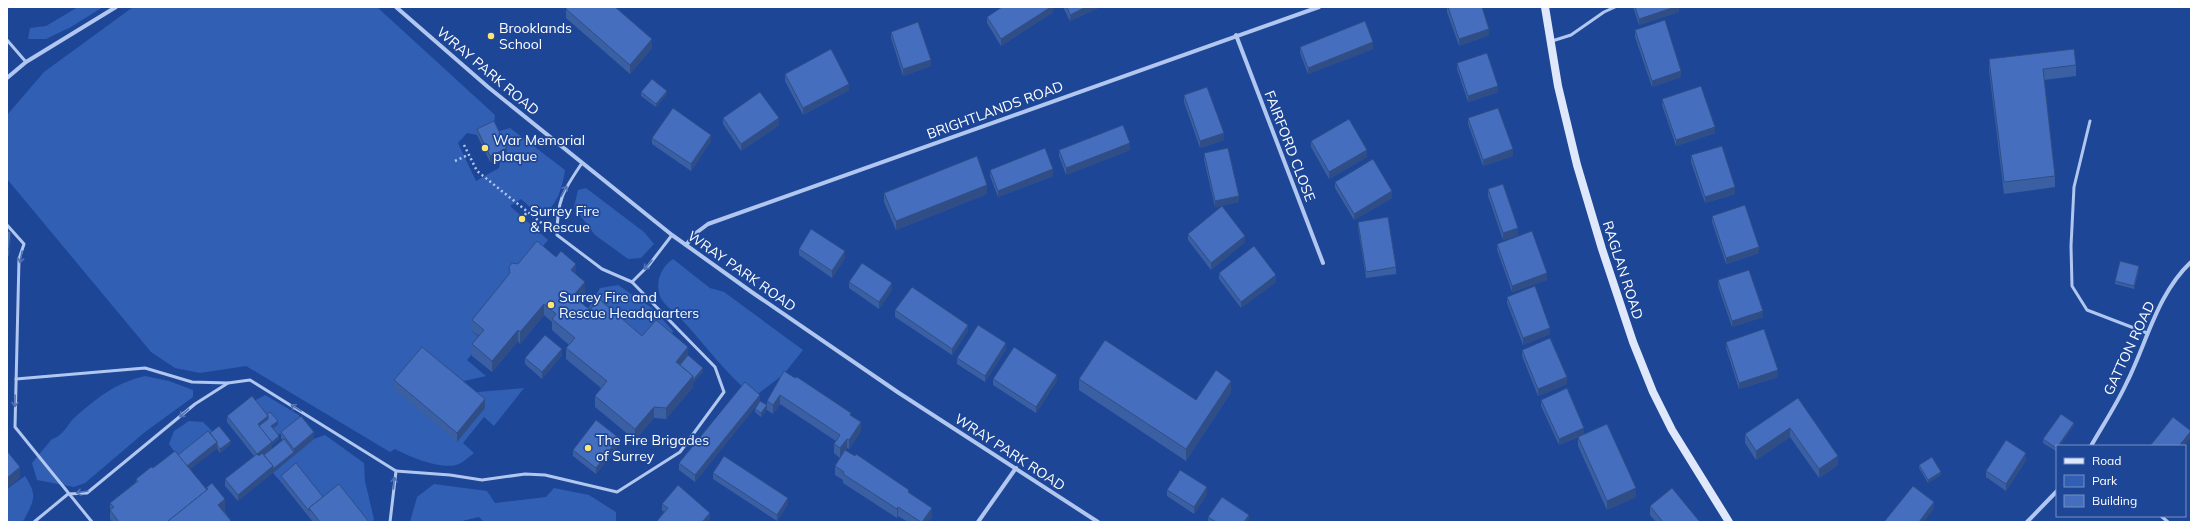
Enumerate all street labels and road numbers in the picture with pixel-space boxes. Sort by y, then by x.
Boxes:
street label: WRAY PARK ROAD [433,23,543,119]
street label: BRIGHTLANDS ROAD [924,77,1066,143]
street label: FAIRFORD CLOSE [1261,88,1319,204]
street label: RAGLAN ROAD [1599,218,1647,322]
street label: WRAY PARK ROAD [684,227,800,315]
street label: GATTON ROAD [2099,298,2159,398]
street label: WRAY PARK ROAD [951,410,1069,494]

